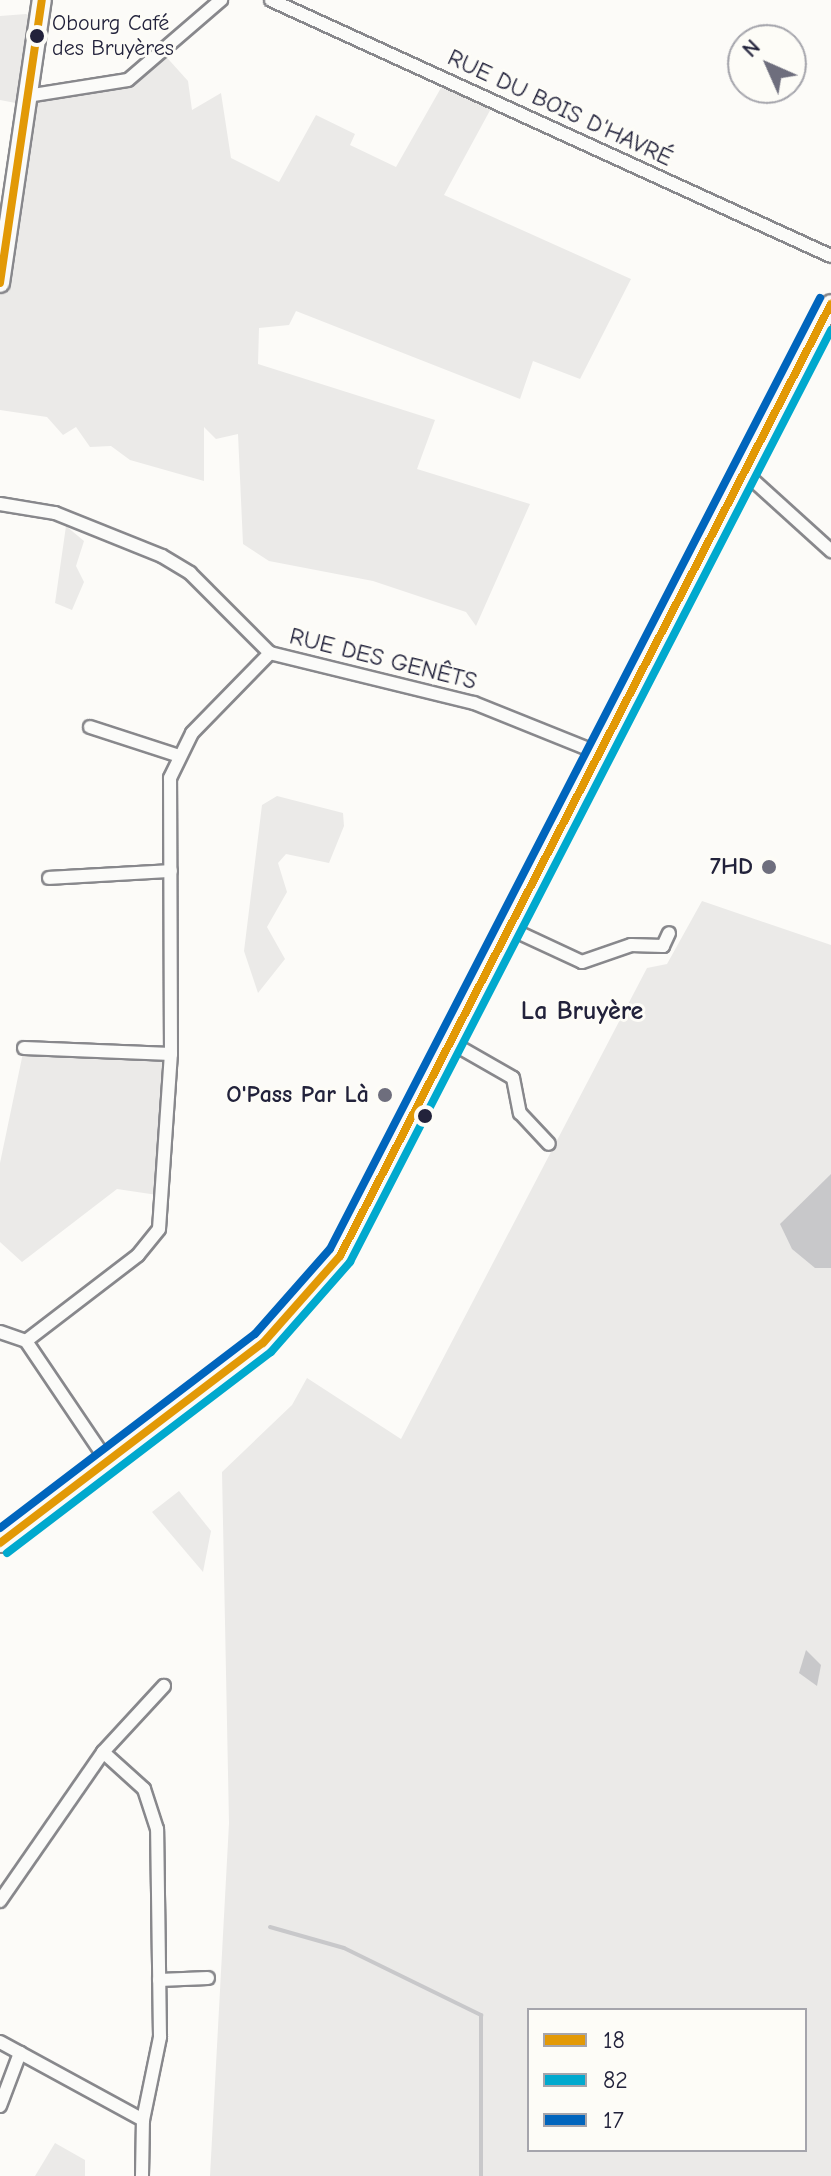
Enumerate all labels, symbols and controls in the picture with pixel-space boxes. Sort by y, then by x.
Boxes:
place label: Obourg Café des Bruyères [52,10,174,62]
north arrow [727,24,807,104]
marker: Obourg Café des Bruyères [29,28,45,44]
text: N [737,34,766,63]
street label: RUE DU BOIS D'HAVRÉ [443,43,677,173]
street label: RUE DES GENÊTS [286,622,480,696]
place label: 7HD [710,853,753,881]
marker: 7HD [760,858,778,876]
district label: La Bruyère [521,996,643,1028]
place label: O'Pass Par Là [226,1081,369,1109]
marker: O'Pass Par Là [376,1086,394,1104]
unlabelled marker [417,1108,433,1124]
legend [527,2008,807,2152]
text: 18 [603,2026,625,2054]
text: 82 [603,2066,628,2094]
text: 17 [603,2106,624,2134]

